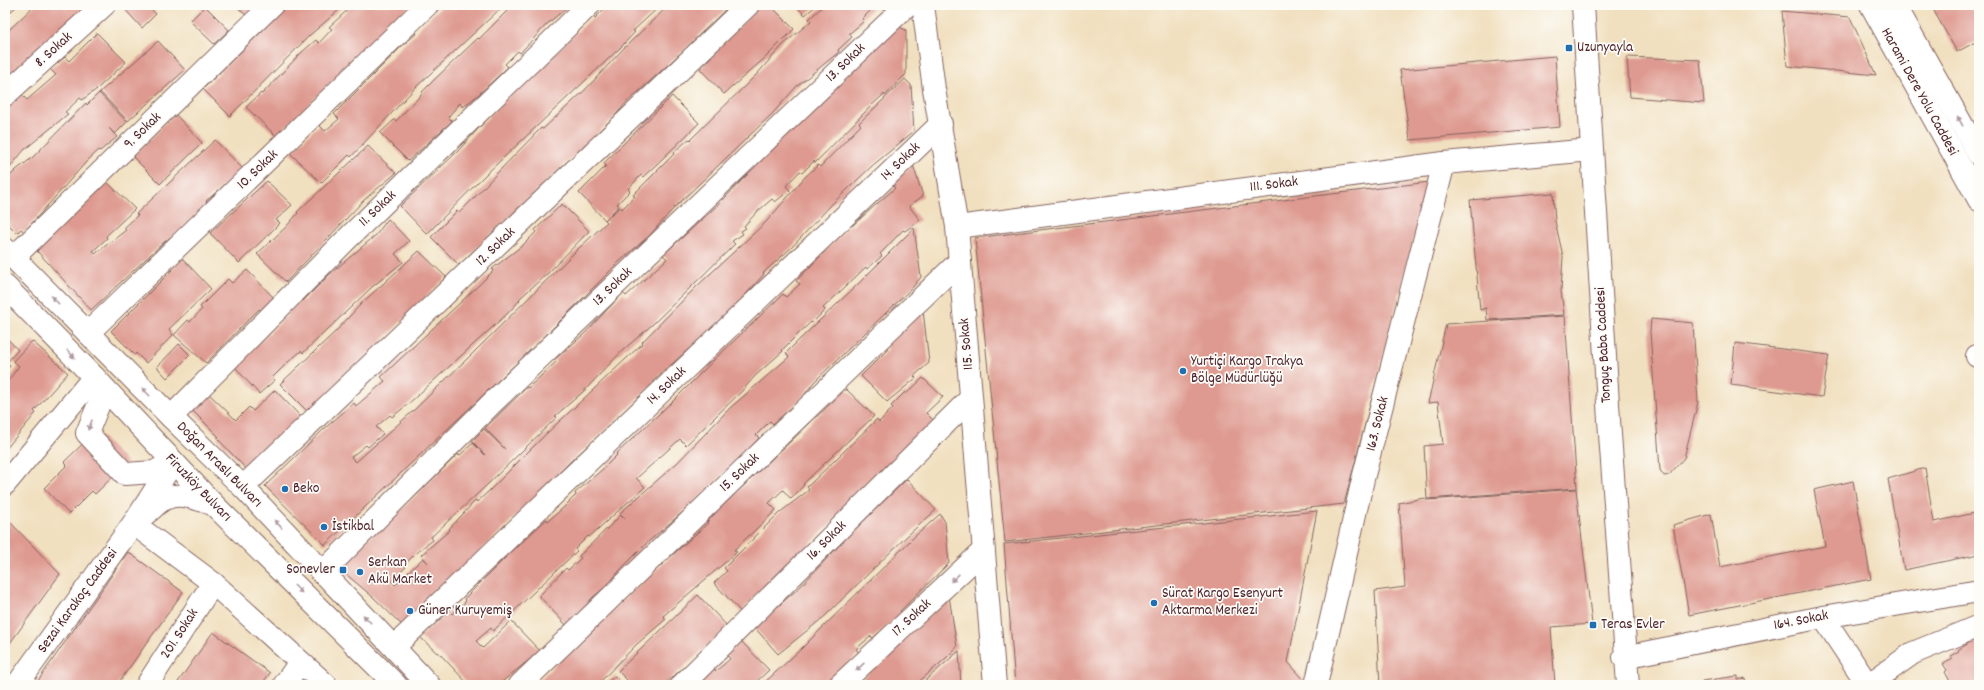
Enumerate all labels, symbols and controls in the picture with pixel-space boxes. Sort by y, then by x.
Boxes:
street label: Harami Dere Yolu Caddesi [1875,24,1964,160]
street label: 8. Sokak [30,27,78,73]
place label: Uzunyayla [1577,37,1634,59]
street label: 13. Sokak [821,38,871,88]
marker: Uzunyayla [1564,43,1574,53]
street label: 9. Sokak [119,107,167,155]
one-way arrow [1957,115,1963,126]
street label: 14. Sokak [876,137,926,187]
street label: 10. Sokak [232,145,284,195]
street label: 111. Sokak [1249,171,1299,199]
street label: 11. Sokak [354,185,402,233]
street label: 12. Sokak [471,222,521,272]
street label: 13. Sokak [588,262,638,312]
street label: Tonguç Baba Caddesi [1590,286,1618,404]
one-way arrow [51,295,60,305]
street label: 115. Sokak [954,317,980,371]
one-way arrow [66,349,76,359]
place label: Yurtiçi Kargo Trakya Bölge Müdürlüğü [1191,351,1304,390]
street label: 14. Sokak [642,361,692,411]
marker: Yurtiçi Kargo Trakya Bölge Müdürlüğü [1178,366,1188,376]
one-way arrow [142,387,151,397]
street label: 163. Sokak [1361,394,1395,454]
street label: Doğan Araslı Bulvarı [171,417,267,513]
one-way arrow [87,419,93,430]
street label: 15. Sokak [715,448,765,498]
street label: Firuzköy Bulvarı [159,449,237,528]
place label: Beko [293,478,320,500]
marker: Beko [280,484,290,494]
place label: İstikbal [332,516,374,538]
street label: 16. Sokak [802,516,852,566]
one-way arrow [273,519,282,530]
marker: İstikbal [319,522,329,532]
street label: Sezai Karakoç Caddesi [32,544,124,658]
place label: Serkan Akü Market [368,552,432,591]
place label: Sonevler [286,559,335,581]
marker: Sonevler [338,565,348,575]
marker: Serkan Akü Market [355,567,365,577]
one-way arrow [950,573,959,582]
place label: Sürat Kargo Esenyurt Aktarma Merkezi [1162,583,1284,622]
one-way arrow [293,584,302,594]
street label: 17. Sokak [887,594,937,642]
marker: Sürat Kargo Esenyurt Aktarma Merkezi [1149,598,1159,608]
place label: Güner Kuruyemiş [418,600,512,622]
street label: 201. Sokak [155,604,205,664]
street label: 164. Sokak [1772,605,1830,637]
marker: Güner Kuruyemiş [405,606,415,616]
one-way arrow [362,614,371,624]
place label: Teras Evler [1601,614,1665,636]
marker: Teras Evler [1588,620,1598,630]
one-way arrow [855,662,865,671]

